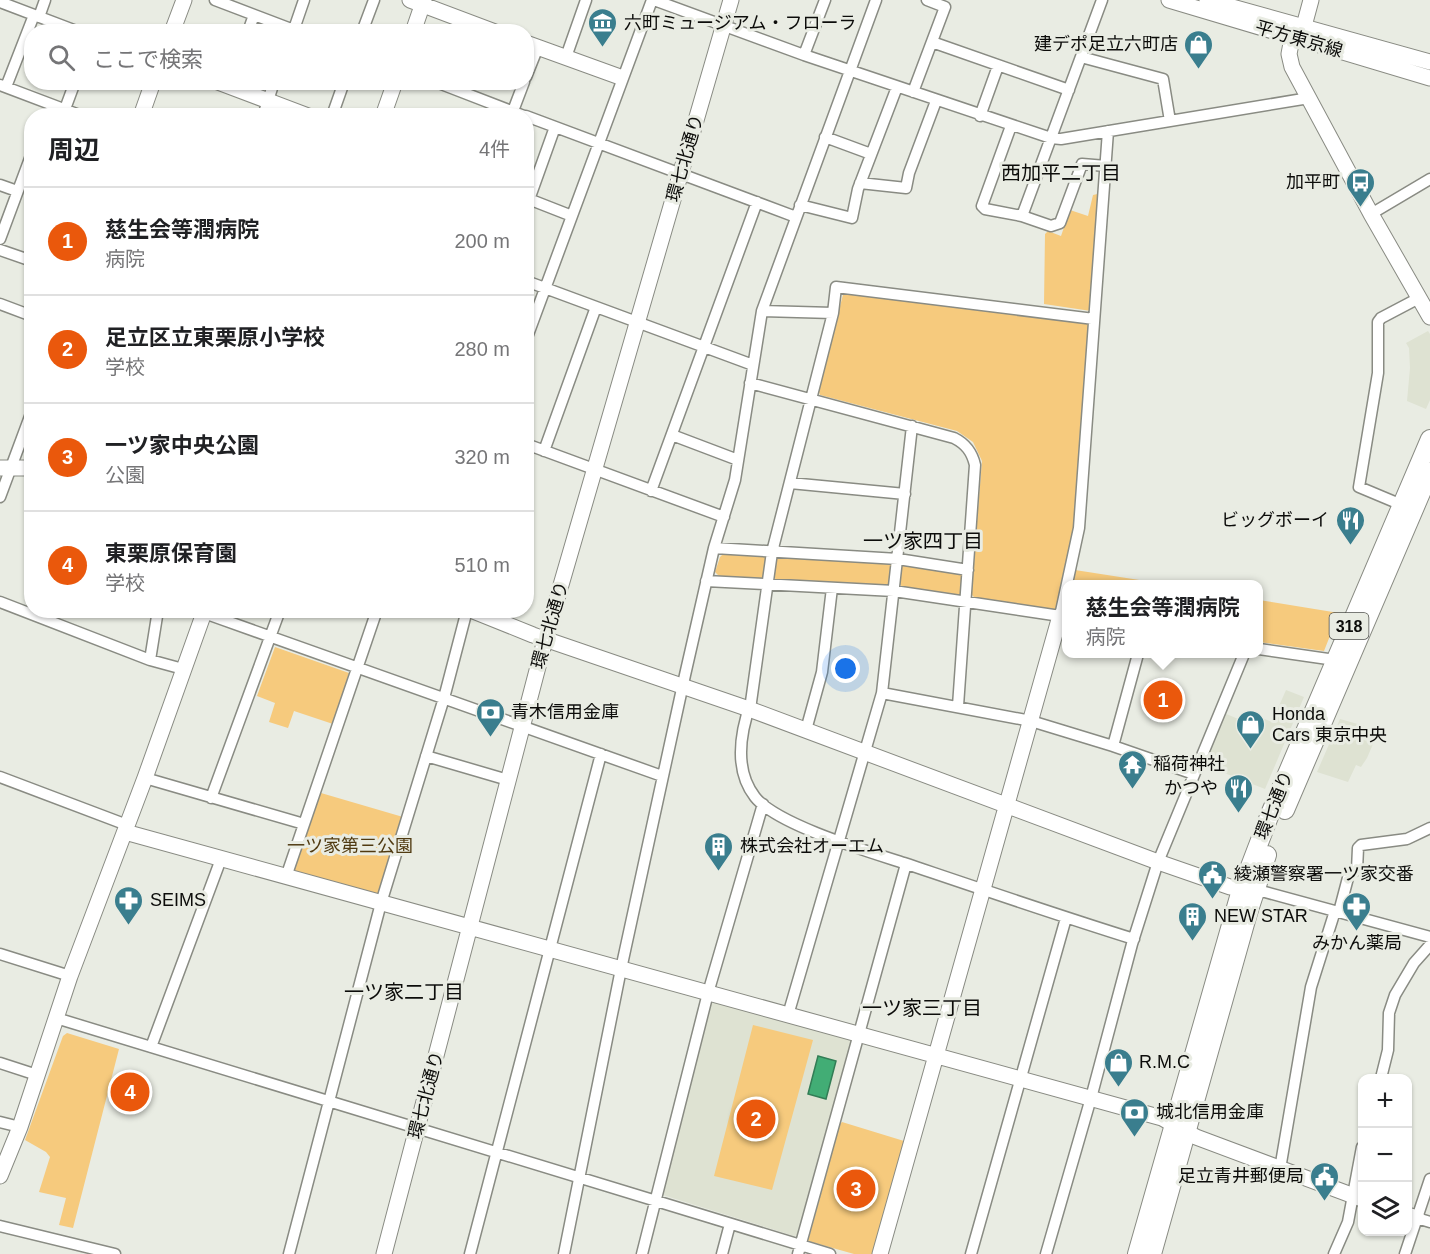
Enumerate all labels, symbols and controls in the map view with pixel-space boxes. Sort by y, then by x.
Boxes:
museum icon: 六町ミュージアム・フローラ [587,7,619,49]
place label: 六町ミュージアム・フローラ [624,13,856,33]
street label: 平方東京線 [1253,17,1345,61]
search box [24,24,534,90]
shop icon: 建デポ足立六町店 [1183,28,1215,70]
place label: 建デポ足立六町店 [1034,34,1178,54]
icon: search [45,41,78,74]
text: ここで検索 [93,47,203,72]
street label: 環七北通り [663,112,707,204]
text: 周辺 [48,135,100,165]
text: 4件 [479,138,510,160]
district label: 西加平二丁目 [1001,162,1121,184]
bus stop icon: 加平町 [1345,166,1377,208]
place label: 加平町 [1286,172,1340,192]
text: 慈生会等潤病院 [105,217,259,242]
text: 1 [62,230,73,252]
text: 200 m [454,230,510,252]
text: 病院 [105,248,145,270]
text: 足立区立東栗原小学校 [105,325,325,350]
text: 2 [62,338,73,360]
text: 280 m [454,338,510,360]
text: 学校 [105,356,145,378]
text: 一ツ家中央公園 [105,433,259,458]
text: 3 [62,446,73,468]
text: 320 m [454,446,510,468]
text: 公園 [105,464,145,486]
restaurant icon: ビッグボーイ [1334,504,1366,546]
place label: ビッグボーイ [1221,510,1329,530]
district label: 一ツ家四丁目 [863,530,983,552]
text: 東栗原保育園 [105,541,237,566]
text: 4 [62,554,73,576]
text: 510 m [454,554,510,576]
text: 学校 [105,572,145,594]
street label: 環七北通り [528,579,572,671]
popup [1062,580,1263,658]
text: 慈生会等潤病院 [1085,595,1240,620]
road number: 318 [1330,613,1368,639]
text: 病院 [1085,626,1125,648]
your location [831,654,860,683]
pin: 1 [1144,678,1182,722]
bank icon: 青木信用金庫 [474,696,506,738]
place label: 青木信用金庫 [511,702,619,722]
place label: Honda Cars 東京中央 [1272,704,1387,745]
shop icon: Honda Cars 東京中央 [1235,708,1267,750]
temple icon: 稲荷神社 [1116,748,1148,790]
place label: 稲荷神社 [1153,754,1225,774]
street label: 環七通り [1251,768,1297,842]
restaurant icon: かつや [1223,772,1255,814]
place label: かつや [1164,778,1218,798]
building icon: 株式会社オーエム [703,830,735,872]
park label: 一ツ家第三公園 [287,836,413,856]
place label: 株式会社オーエム [740,836,884,856]
public building icon: 綾瀬警察署一ツ家交番 [1197,858,1229,900]
place label: 綾瀬警察署一ツ家交番 [1234,864,1414,884]
pharmacy icon: SEIMS [113,884,145,926]
place label: SEIMS [150,890,206,910]
pharmacy icon: みかん薬局 [1341,890,1373,932]
building icon: NEW STAR [1177,900,1209,942]
place label: NEW STAR [1214,906,1308,926]
place label: みかん薬局 [1312,933,1402,953]
district label: 一ツ家二丁目 [344,981,464,1003]
district label: 一ツ家三丁目 [862,997,982,1019]
shop icon: R.M.C [1102,1046,1134,1088]
street label: 環七北通り [405,1049,447,1141]
place label: R.M.C [1139,1052,1190,1072]
pin: 4 [110,1070,150,1114]
map controls [1358,1074,1412,1236]
button: + [1358,1074,1412,1128]
pin: 2 [736,1096,776,1142]
bank icon: 城北信用金庫 [1119,1096,1151,1138]
place label: 城北信用金庫 [1156,1102,1264,1122]
button: − [1358,1128,1412,1182]
public building icon: 足立青井郵便局 [1309,1160,1341,1202]
pin: 3 [836,1166,876,1212]
place label: 足立青井郵便局 [1178,1166,1304,1186]
button: layers [1358,1182,1412,1236]

